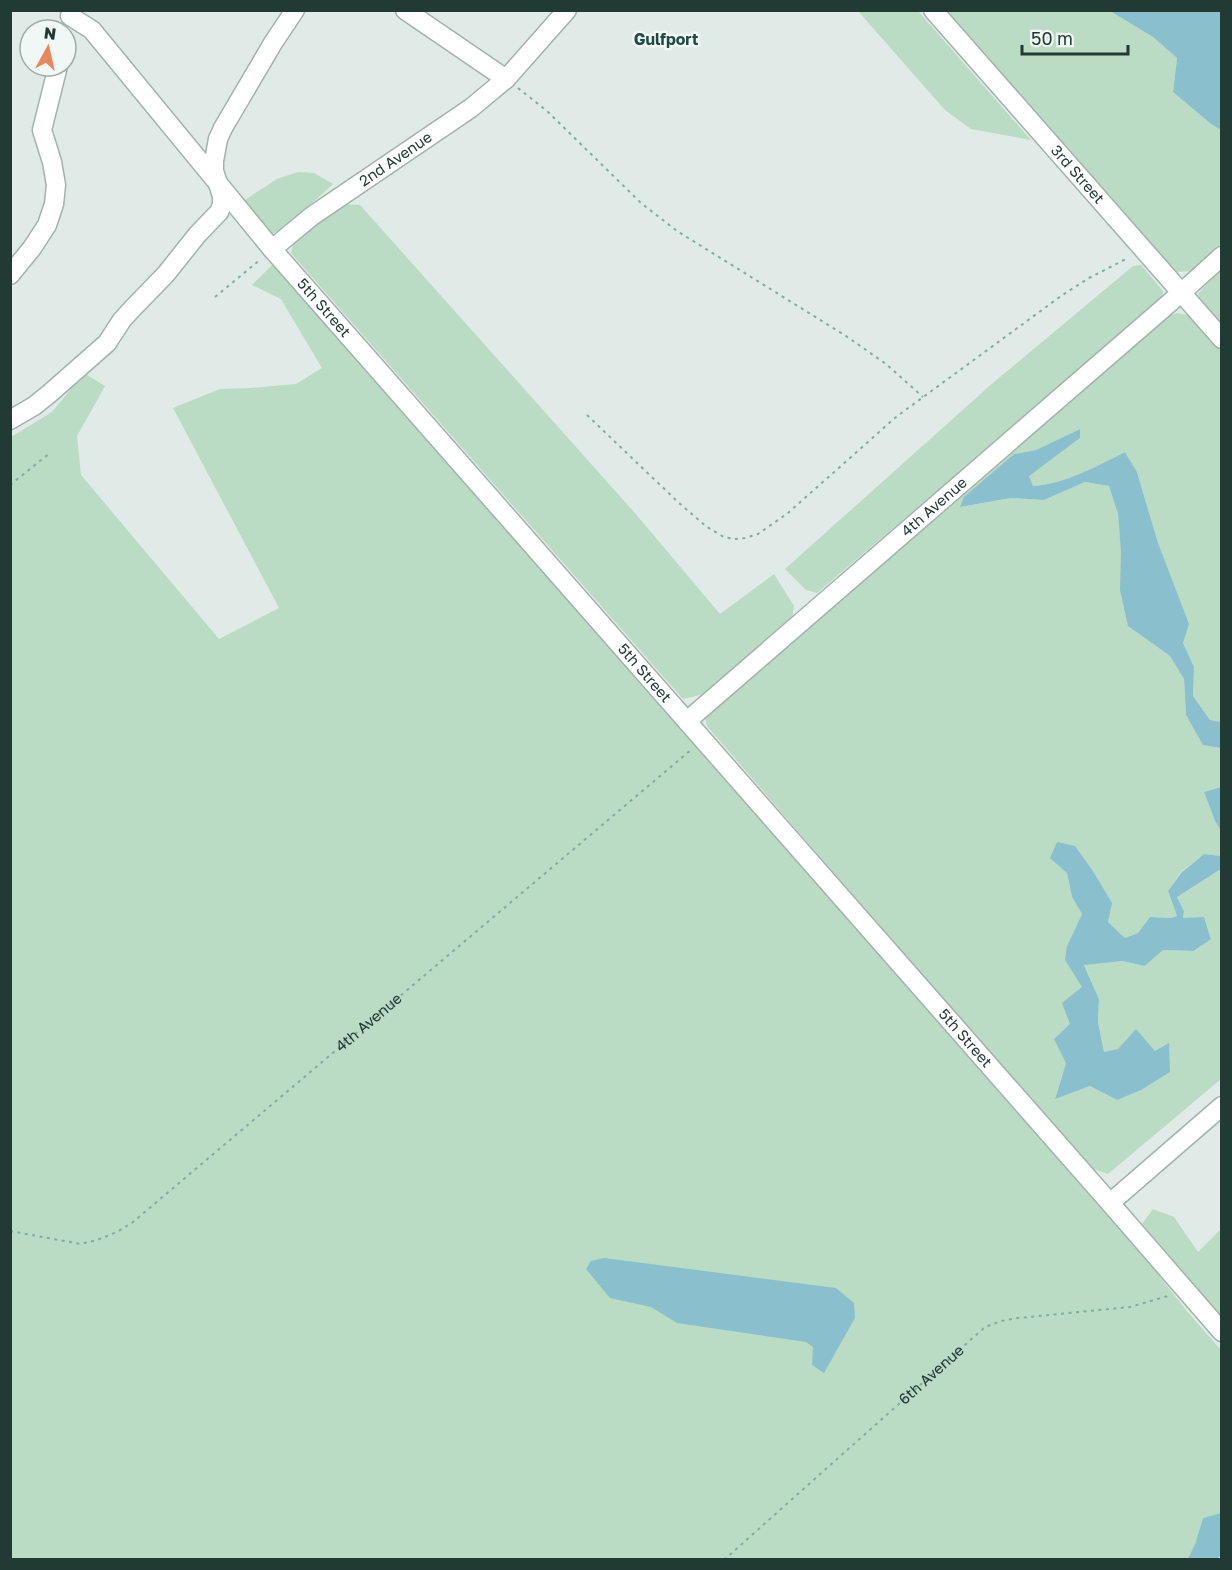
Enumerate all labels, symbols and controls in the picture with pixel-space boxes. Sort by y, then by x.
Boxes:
north arrow [18,18,78,78]
scale bar [1022,18,1128,56]
text: N [43,22,58,44]
text: 50 m [1031,27,1073,49]
district label: Gulfport [634,29,698,49]
street label: 2nd Avenue [355,127,435,189]
street label: 3rd Street [1048,141,1109,207]
street label: 5th Street [294,274,355,340]
street label: 4th Avenue [897,473,970,539]
street label: 5th Street [615,639,676,705]
street label: 4th Avenue [331,988,405,1055]
street label: 5th Street [935,1004,997,1071]
street label: 6th Avenue [894,1340,967,1408]

